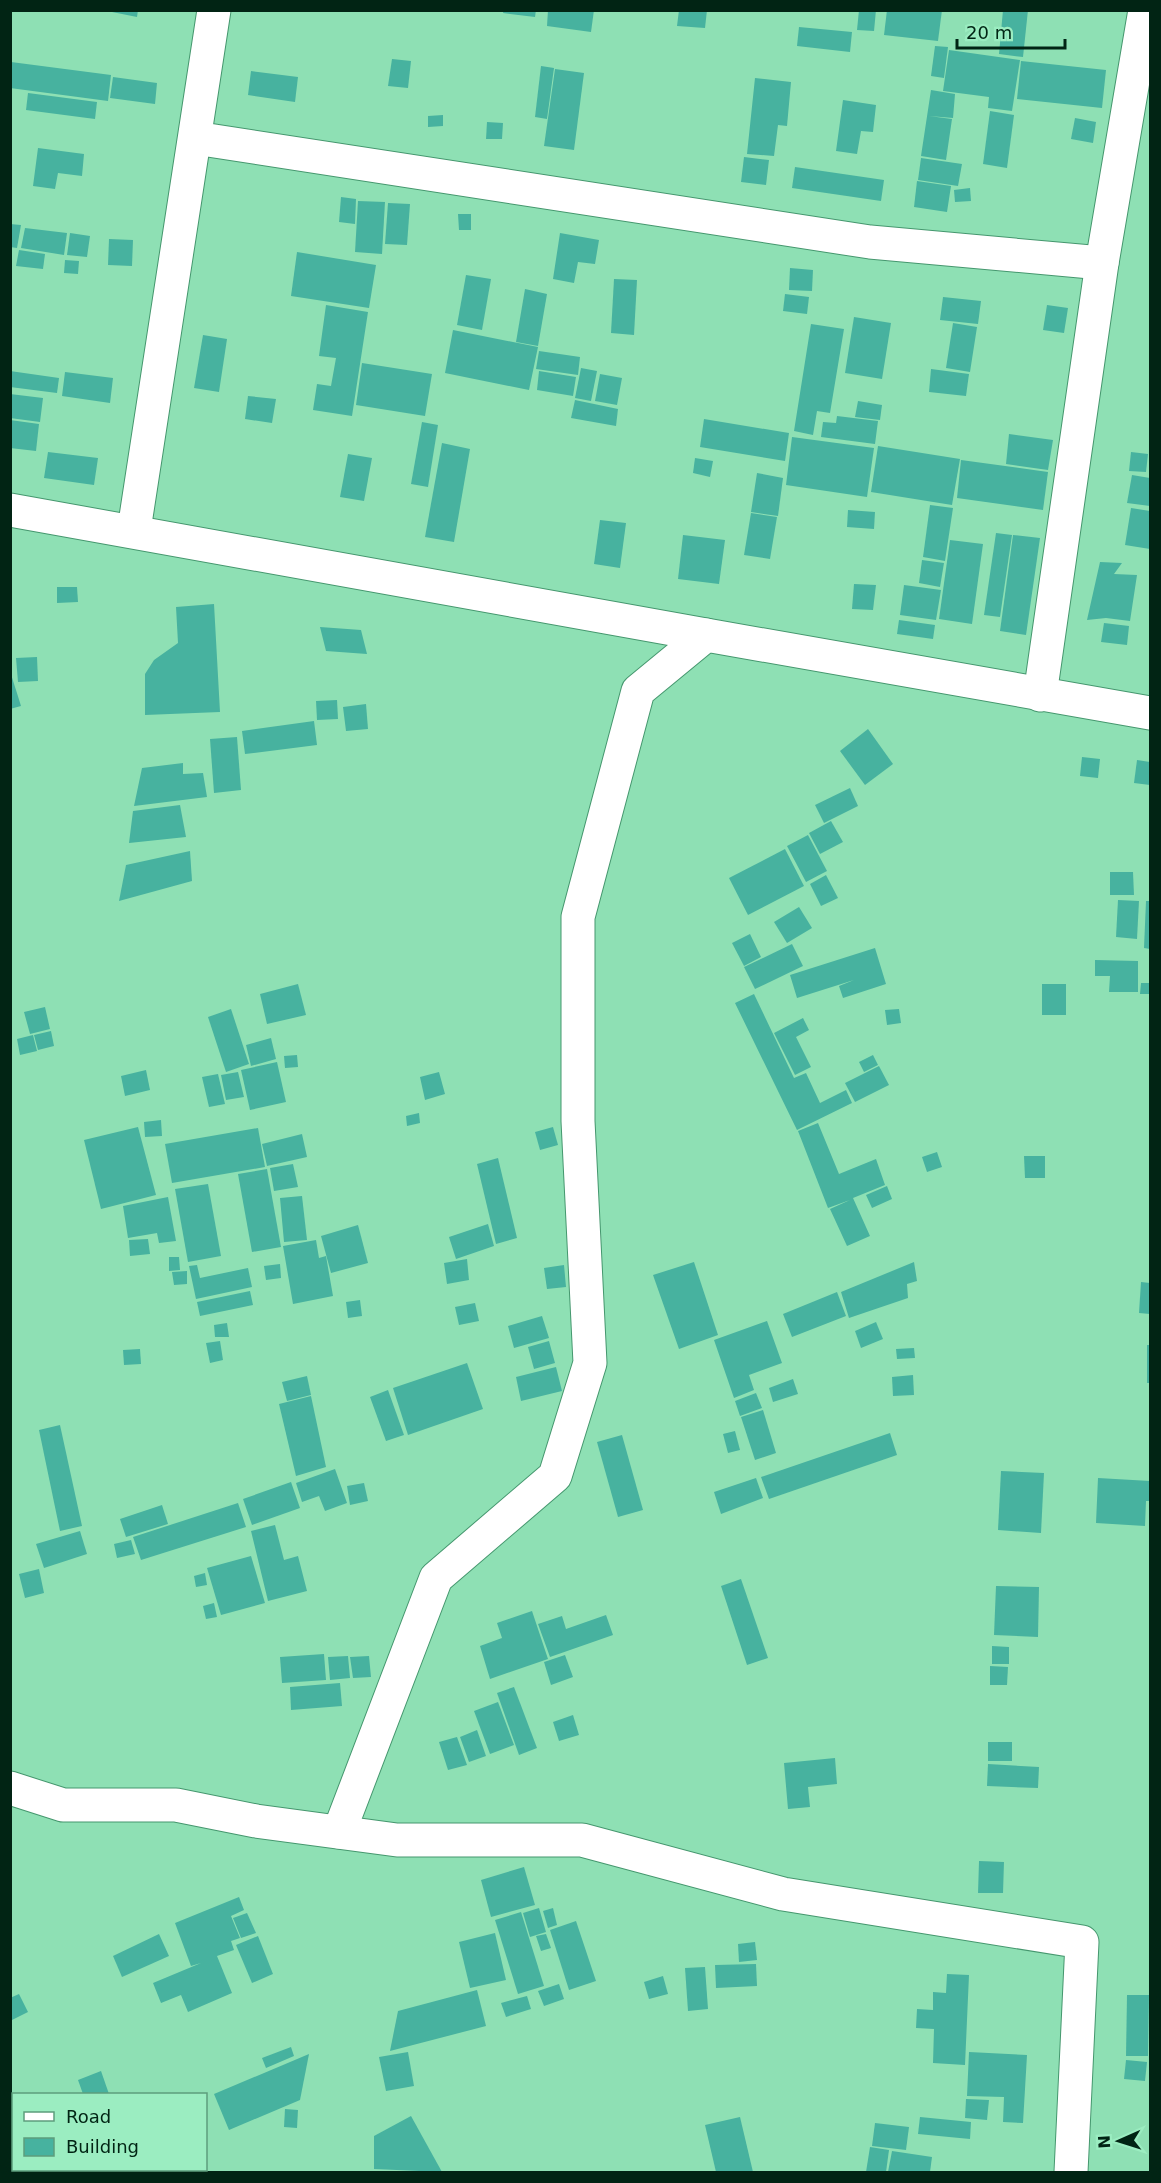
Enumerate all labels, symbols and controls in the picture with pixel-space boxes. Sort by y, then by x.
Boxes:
scale bar [957,12,1065,50]
text: 20 m [966,22,1012,43]
legend [12,2093,207,2171]
text: Road [66,2106,111,2127]
north arrow [1089,2111,1149,2171]
text: N [1095,2135,1114,2149]
text: Building [66,2136,139,2157]

